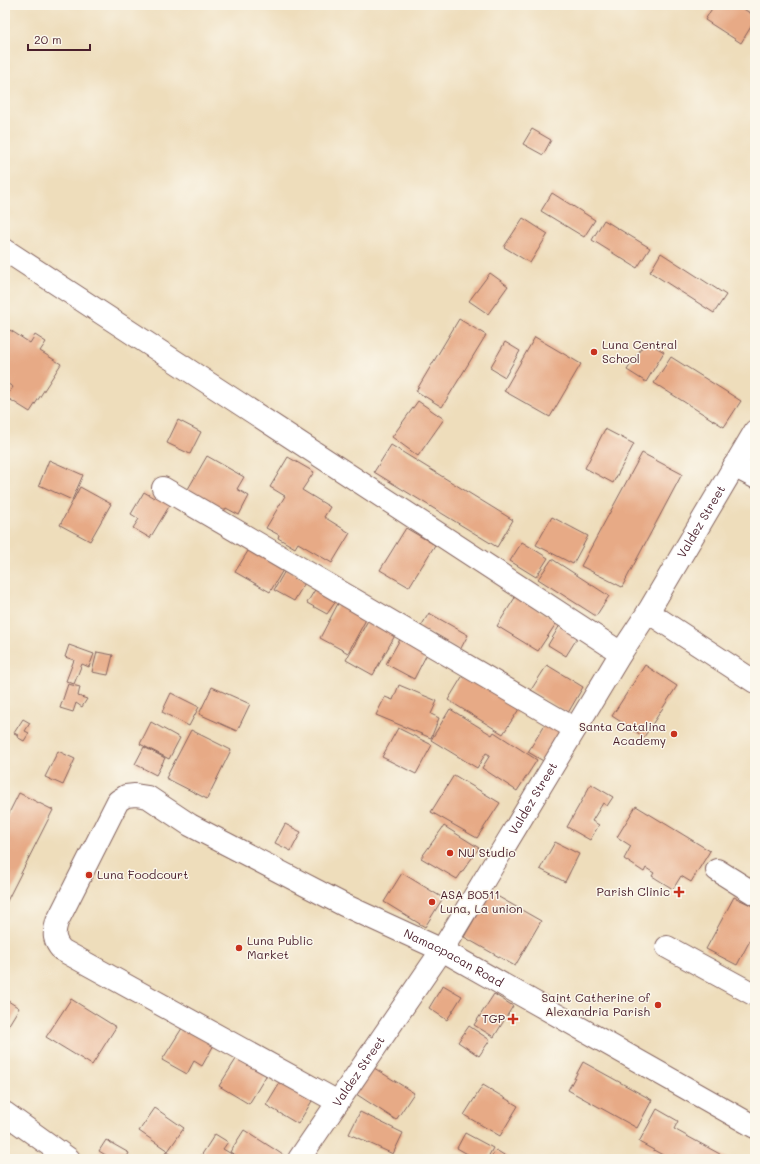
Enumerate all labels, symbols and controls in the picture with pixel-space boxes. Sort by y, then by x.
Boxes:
scale bar [28,26,90,52]
text: 20 m [34,31,62,47]
place label: Luna Central School [602,336,677,366]
marker: Luna Central School [589,347,599,357]
street label: Valdez Street [673,482,728,561]
place label: Santa Catalina Academy [579,718,666,748]
marker: Santa Catalina Academy [669,729,679,739]
street label: Valdez Street [504,759,560,837]
place label: NU Studio [458,844,516,860]
marker: NU Studio [445,848,455,858]
place label: Luna Foodcourt [97,866,188,882]
marker: Luna Foodcourt [84,870,94,880]
place label: Parish Clinic [596,883,670,899]
place label: ASA B0511 Luna, La union [440,886,523,916]
marker: Parish Clinic [673,886,685,898]
marker: ASA B0511 Luna, La union [427,897,437,907]
street label: Namacpacan Road [401,925,507,990]
place label: Luna Public Market [247,932,313,962]
marker: Luna Public Market [234,943,244,953]
place label: Saint Catherine of Alexandria Parish [541,989,650,1019]
marker: Saint Catherine of Alexandria Parish [653,1000,663,1010]
place label: TGP [482,1010,505,1026]
marker: TGP [508,1014,518,1024]
street label: Valdez Street [328,1033,388,1109]

